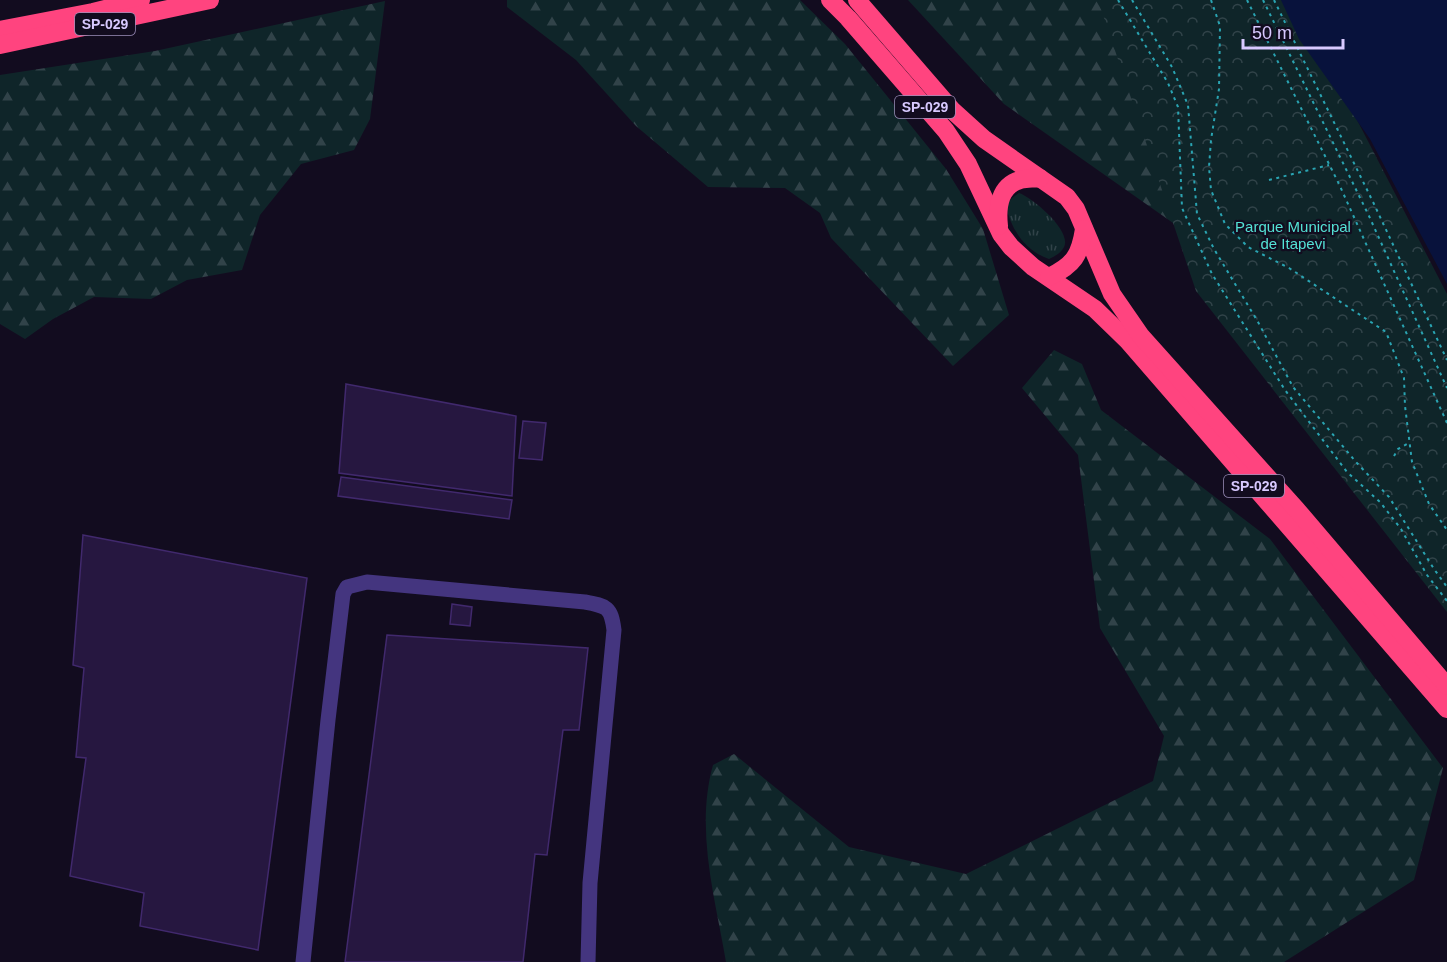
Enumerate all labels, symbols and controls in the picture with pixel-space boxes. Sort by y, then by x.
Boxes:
scale bar [1243,12,1344,50]
road number: SP-029 [75,13,135,35]
text: 50 m [1252,23,1292,43]
road number: SP-029 [895,96,955,118]
park label: Parque Municipal de Itapevi [1235,218,1351,252]
road number: SP-029 [1224,475,1284,497]

